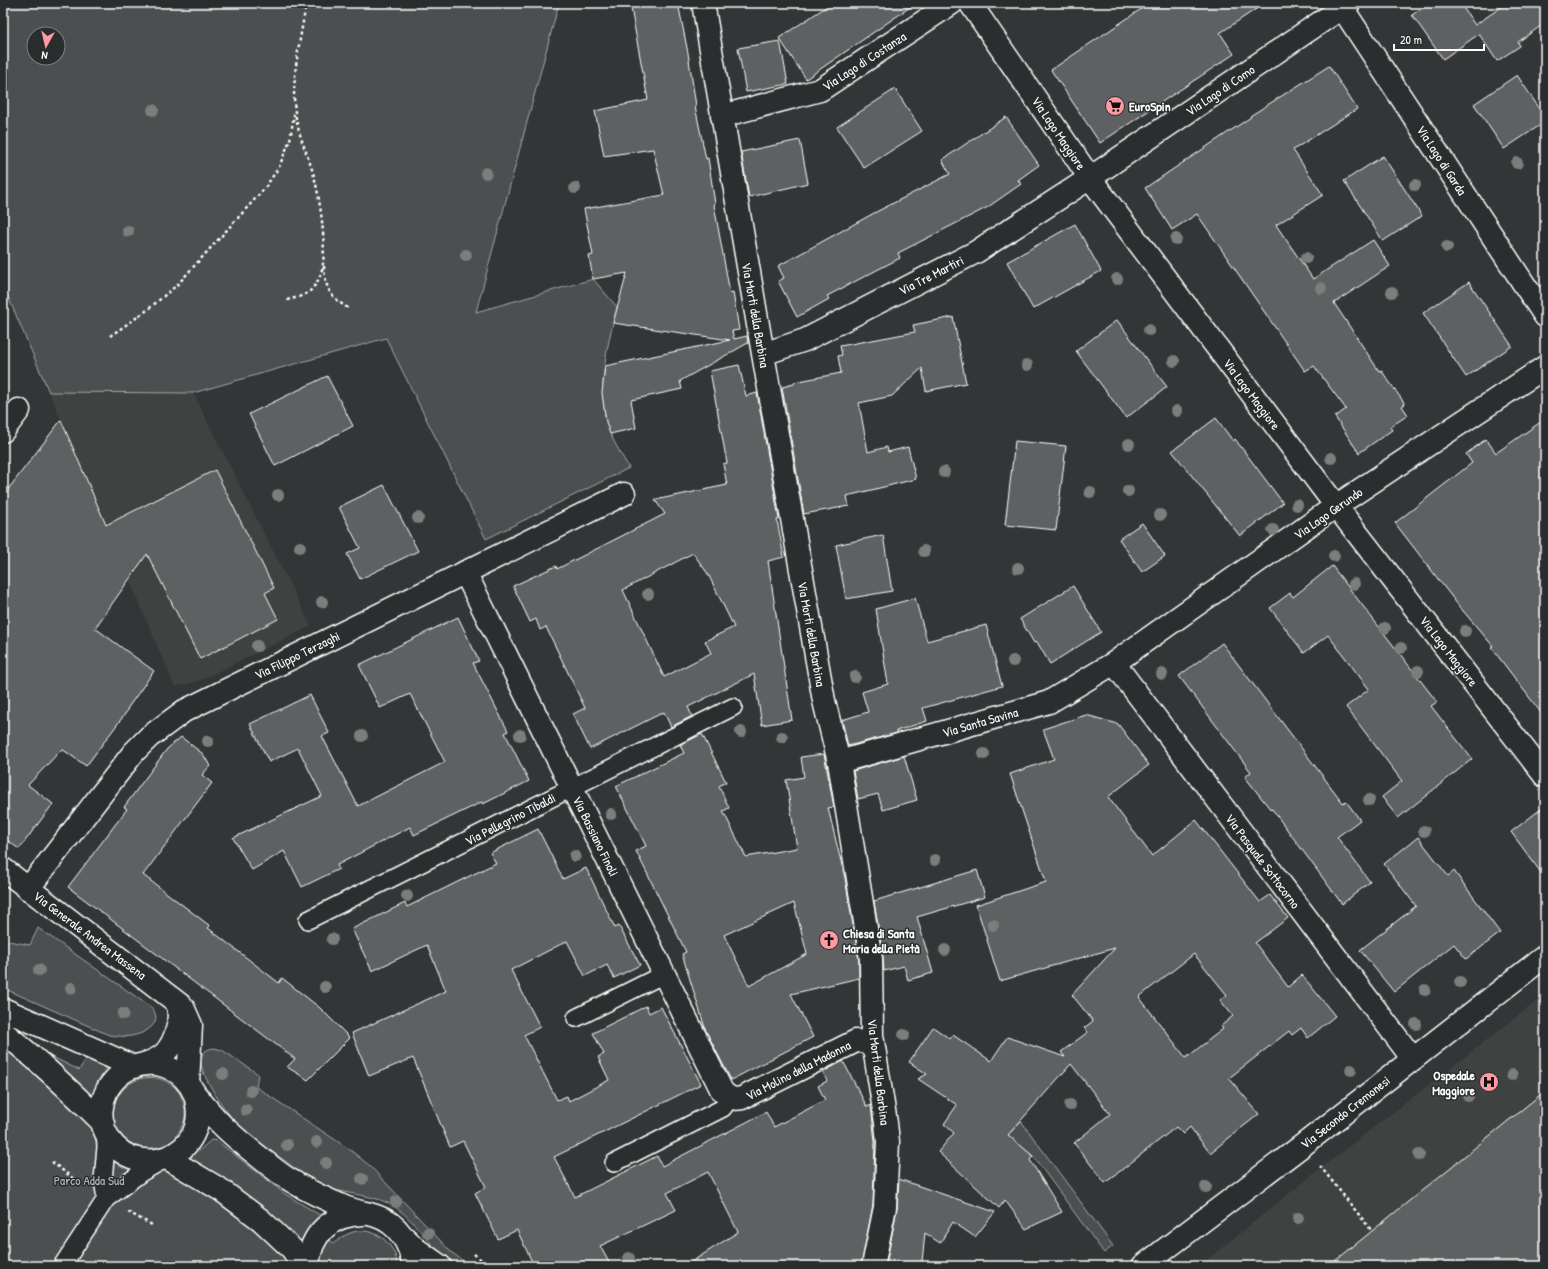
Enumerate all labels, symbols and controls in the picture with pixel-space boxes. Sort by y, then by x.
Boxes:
north arrow [26,26,66,66]
scale bar [1394,26,1484,52]
street label: Via Lago di Costanza [819,27,909,95]
text: 20 m [1400,31,1422,48]
text: N [41,49,48,63]
street label: Via Lago di Como [1182,60,1258,120]
street label: Via Lago Maggiore [1028,93,1090,173]
supermarket icon: EuroSpin [1104,95,1126,117]
place label: EuroSpin [1129,97,1171,116]
street label: Via Lago di Garda [1413,122,1471,198]
street label: Via Tre Martiri [895,251,967,299]
street label: Via Morti della Barbina [738,261,774,369]
street label: Via Lago Maggiore [1219,355,1285,433]
street label: Via Lago Gerundo [1290,483,1366,543]
street label: Via Morti della Barbina [794,580,830,688]
street label: Via Lago Maggiore [1416,612,1482,690]
street label: Via Filippo Terzaghi [251,627,343,683]
street label: Via Santa Savina [940,703,1020,741]
street label: Via Pellegrino Tibaldi [462,788,558,850]
street label: Via Bassiano Finoli [569,793,623,879]
street label: Via Pasquale Sottocorno [1221,810,1305,912]
street label: Via Generale Andrea Massena [30,887,150,983]
place label: Chiesa di Santa Maria della Pietà [843,924,921,957]
church icon: Chiesa di Santa Maria della Pietà [818,929,840,951]
street label: Via Morti della Barbina [864,1018,894,1126]
street label: Via Molino della Madonna [742,1036,854,1104]
place label: Ospedale Maggiore [1432,1066,1476,1100]
street label: Via Secondo Cremonesi [1296,1071,1394,1153]
hospital icon: Ospedale Maggiore [1478,1071,1500,1093]
park label: Parco Adda Sud [54,1171,124,1189]

